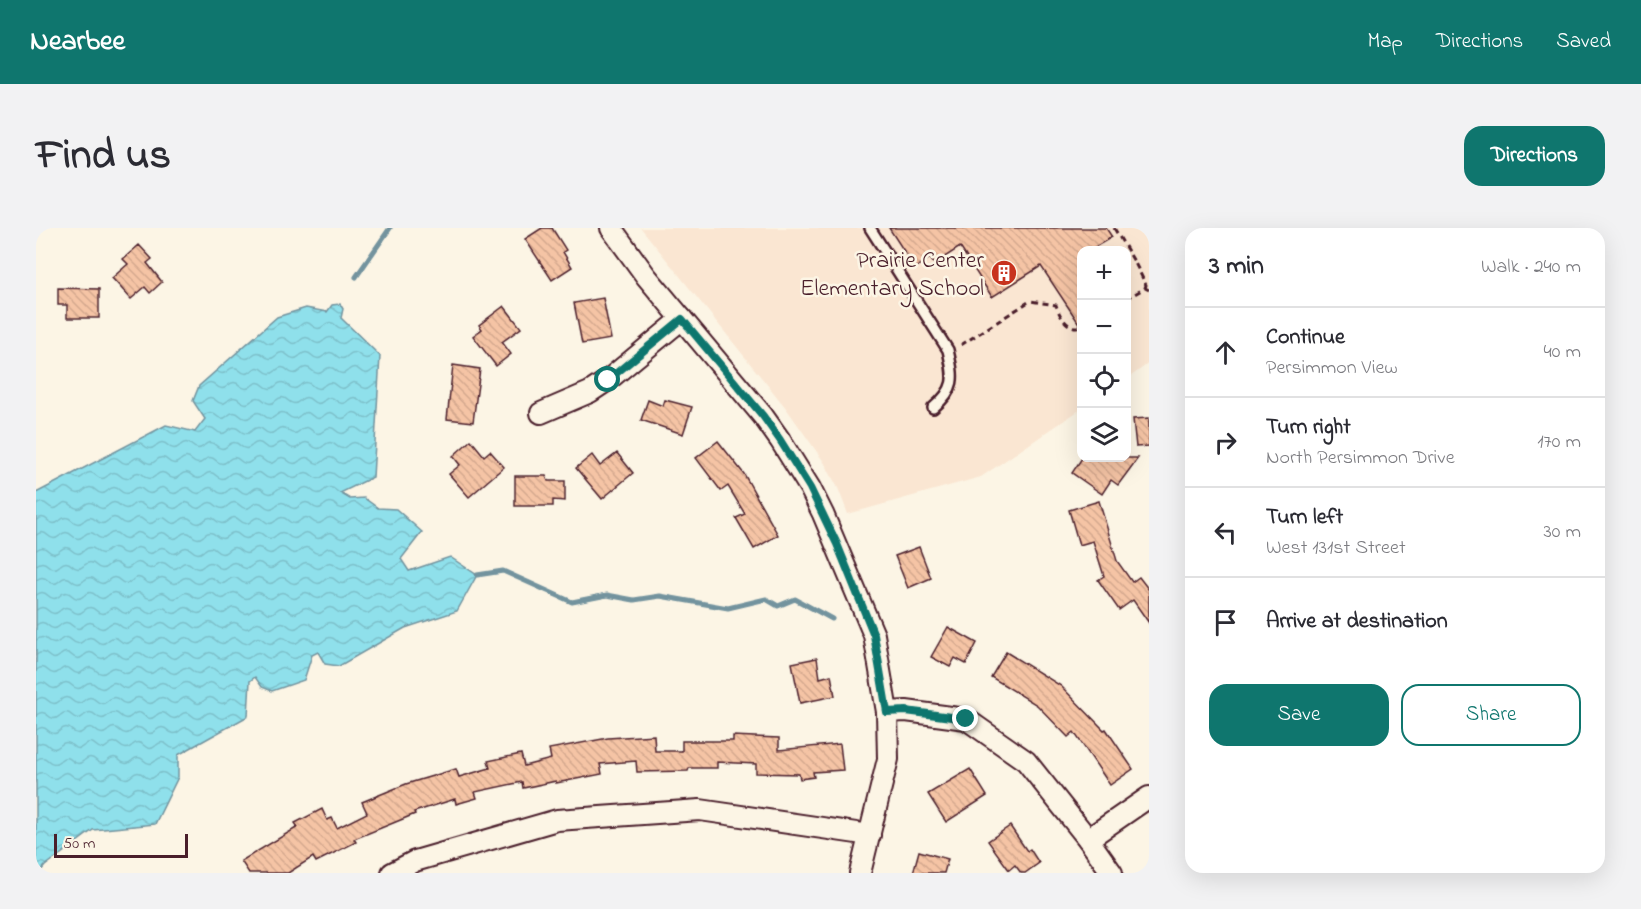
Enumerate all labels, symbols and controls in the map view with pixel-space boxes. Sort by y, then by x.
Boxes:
text: Nearbee [30,22,125,63]
text: Map [1367,27,1403,57]
text: Directions [1436,27,1523,57]
text: Saved [1556,27,1611,57]
text: Find us [36,126,171,187]
button: Directions [1464,126,1605,186]
place label: Prairie Center Elementary School [800,244,985,308]
map controls [1077,246,1131,462]
button: + [1077,246,1131,300]
text: 3 min [1209,248,1264,286]
text: Walk · 240 m [1481,253,1581,282]
building icon: Prairie Center Elementary School [989,258,1019,288]
button: − [1077,300,1131,354]
text: Continue [1266,322,1345,354]
icon: ahead [1209,336,1242,369]
text: 40 m [1544,338,1581,367]
button: locate [1077,354,1131,408]
text: Persimmon View [1266,354,1398,383]
route start [594,366,620,392]
button: layers [1077,408,1131,462]
text: Turn right [1266,412,1351,444]
icon: right [1209,426,1242,459]
text: 170 m [1537,428,1581,457]
text: North Persimmon Drive [1266,444,1455,473]
text: Turn left [1266,502,1343,534]
icon: left [1209,516,1242,549]
text: 30 m [1544,518,1581,547]
text: West 131st Street [1266,534,1406,563]
icon: arrive [1209,606,1242,639]
text: Arrive at destination [1266,606,1448,638]
button: Save [1209,684,1389,746]
button: Share [1401,684,1581,746]
route end [952,705,978,731]
scale bar [54,831,188,858]
text: 50 m [63,832,95,856]

